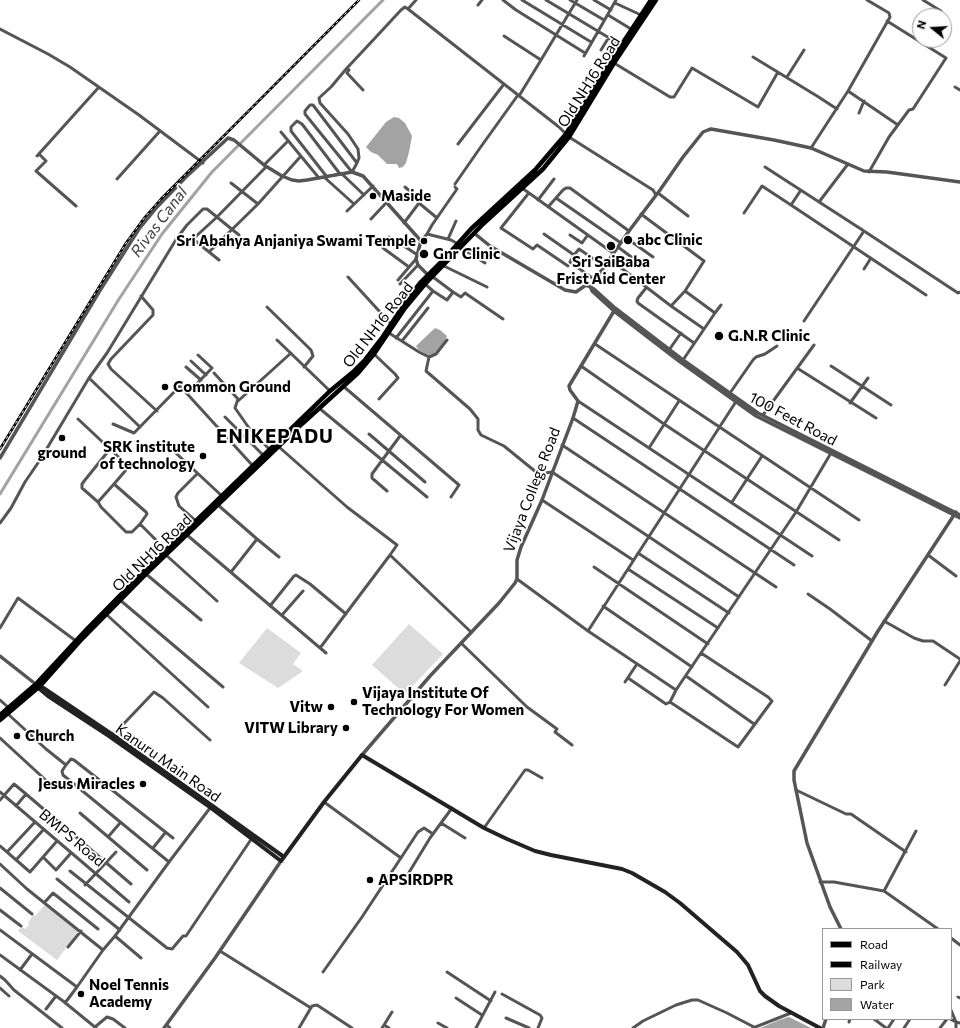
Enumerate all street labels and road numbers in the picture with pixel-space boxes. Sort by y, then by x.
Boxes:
street label: Old NH16 Road [554,33,624,131]
street label: Old NH16 Road [339,279,417,371]
street label: 100 Feet Road [746,388,840,450]
street label: Vijaya College Road [500,425,564,555]
street label: Old NH16 Road [108,511,196,595]
street label: Kanuru Main Road [112,720,224,806]
street label: BMPS Road [36,805,108,871]

